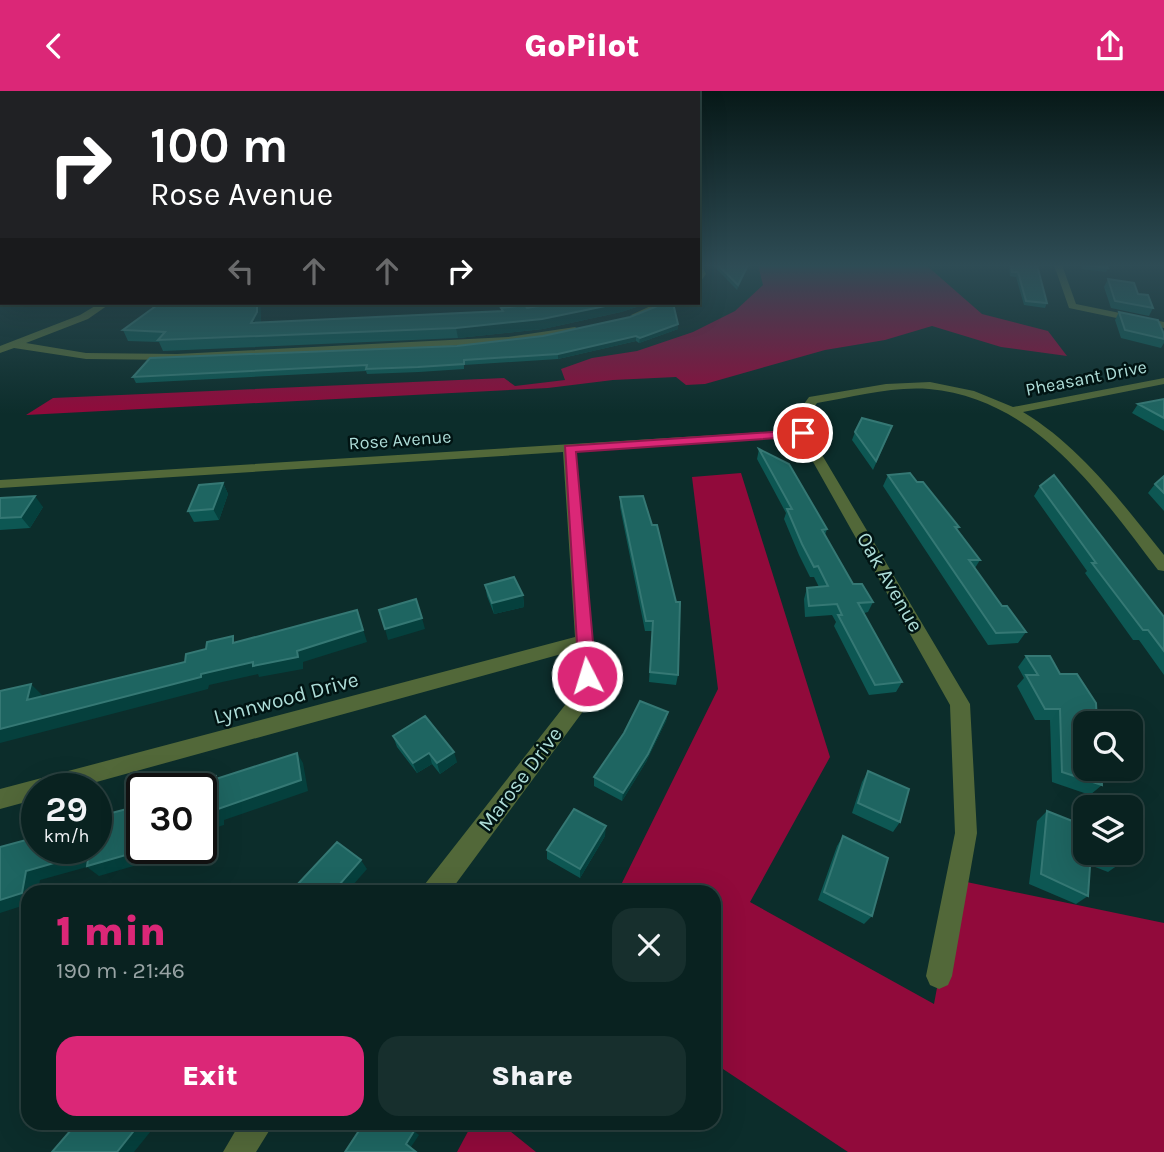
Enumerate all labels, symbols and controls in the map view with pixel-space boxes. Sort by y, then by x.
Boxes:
icon: back [35,27,73,65]
text: GoPilot [524,27,640,64]
icon: share [1091,27,1129,65]
text: 100 m [150,117,288,174]
icon: right [35,119,126,210]
text: Rose Avenue [150,176,333,213]
icon: left [222,252,260,290]
icon: ahead [295,252,333,290]
icon: ahead [368,252,406,290]
icon: right [441,252,479,290]
street label: Pheasant Drive [1023,355,1149,401]
pin [773,403,833,463]
icon: arrive [784,414,822,452]
street label: Rose Avenue [348,425,452,455]
street label: Oak Avenue [852,528,928,636]
position arrow [550,639,624,713]
street label: Lynnwood Drive [211,667,361,729]
map controls [1073,711,1143,865]
button: search [1073,711,1143,781]
street label: Marose Drive [473,722,567,836]
speed limit sign: 30 [126,773,217,864]
text: 29 [45,789,88,830]
button: layers [1073,795,1143,865]
text: km/h [44,825,89,847]
text: 1 min [56,906,166,956]
button: close [612,908,686,982]
text: 190 m · 21:46 [56,957,185,984]
button: Exit [56,1036,364,1116]
button: Share [378,1036,686,1116]

